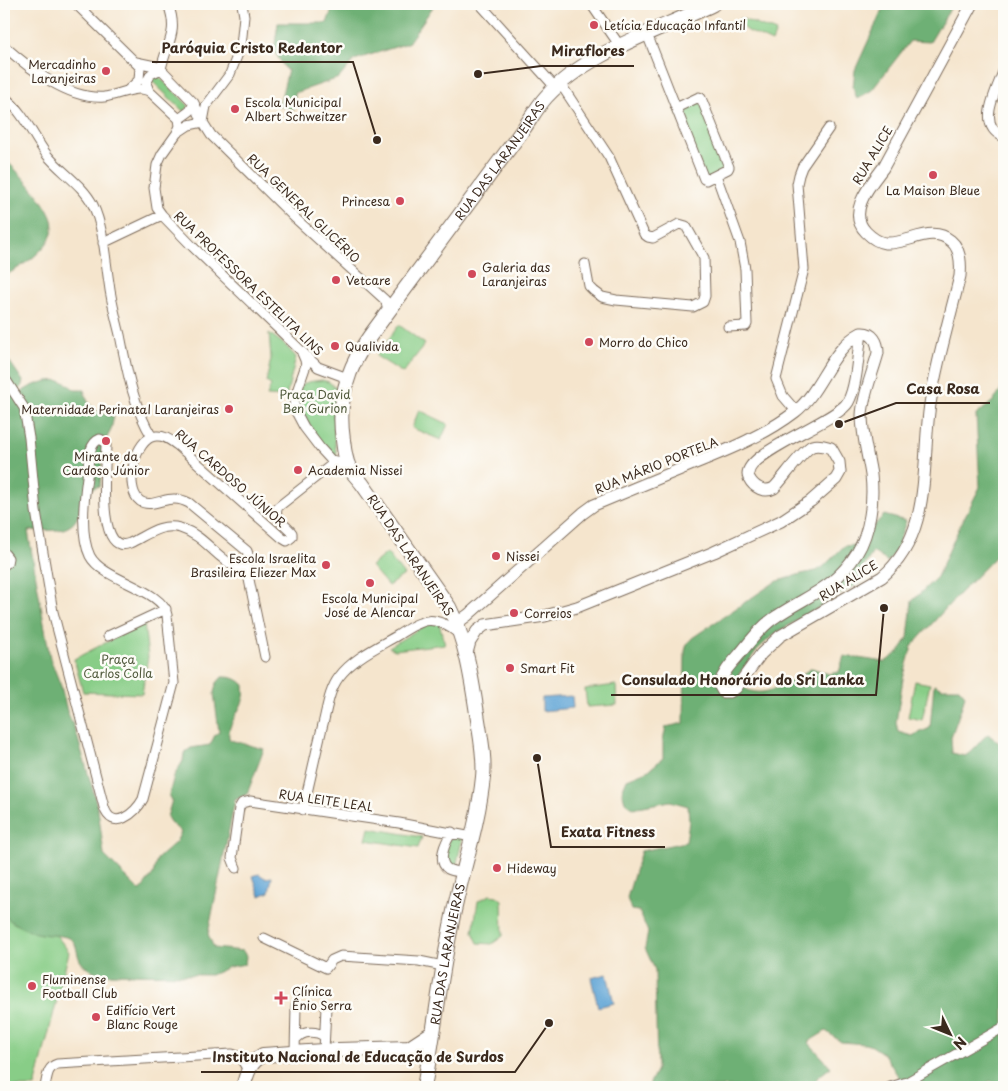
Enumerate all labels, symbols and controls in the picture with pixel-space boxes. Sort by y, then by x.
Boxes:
place label: Letícia Educação Infantil [604,16,746,34]
marker: Letícia Educação Infantil [588,19,600,31]
callout: Paróquia Cristo Redentor [152,33,353,62]
text: Paróquia Cristo Redentor [161,37,343,58]
callout: Miraflores [541,37,634,66]
text: Miraflores [551,40,625,61]
place label: Mercadinho Laranjeiras [28,55,97,87]
marker: Mercadinho Laranjeiras [100,65,112,77]
place label: Escola Municipal Albert Schweitzer [245,93,347,125]
street label: RUA DAS LARANJEIRAS [450,97,549,224]
marker: Escola Municipal Albert Schweitzer [229,103,241,115]
street label: RUA ALICE [847,122,897,188]
street label: RUA GENERAL GLICÉRIO [244,149,364,267]
marker: La Maison Bleue [927,169,939,181]
place label: La Maison Bleue [886,181,981,199]
place label: Princesa [342,192,391,210]
marker: Princesa [394,195,406,207]
street label: RUA PROFESSORA ESTELITA LINS [170,207,328,359]
place label: Galeria das Laranjeiras [482,258,551,290]
marker: Galeria das Laranjeiras [466,268,478,280]
place label: Vetcare [346,271,391,289]
marker: Vetcare [330,274,342,286]
place label: Morro do Chico [599,333,688,351]
marker: Morro do Chico [583,336,595,348]
place label: Qualivida [345,337,399,355]
marker: Qualivida [329,340,341,352]
callout: Casa Rosa [896,374,990,403]
text: Casa Rosa [906,378,980,399]
park label: Praça David Ben Gurion [279,385,351,417]
place label: Maternidade Perinatal Laranjeiras [21,400,220,418]
marker: Maternidade Perinatal Laranjeiras [223,403,235,415]
street label: RUA CARDOSO JÚNIOR [172,425,290,531]
street label: RUA MÁRIO PORTELA [592,432,720,498]
marker: Mirante da Cardoso Júnior [100,435,112,447]
place label: Mirante da Cardoso Júnior [62,447,150,479]
place label: Academia Nissei [308,461,403,479]
marker: Academia Nissei [292,464,304,476]
street label: RUA DAS LARANJEIRAS [363,490,459,620]
place label: Nissei [506,547,540,565]
place label: Escola Israelita Brasileira Eliezer Max [190,549,316,581]
marker: Nissei [490,550,502,562]
street label: RUA ALICE [815,555,881,605]
marker: Escola Israelita Brasileira Eliezer Max [320,559,332,571]
marker: Escola Municipal José de Alencar [364,577,376,589]
place label: Escola Municipal José de Alencar [322,589,418,621]
place label: Correios [524,604,572,622]
marker: Correios [508,607,520,619]
park label: Praça Carlos Colla [83,650,153,682]
place label: Smart Fit [520,659,575,677]
marker: Smart Fit [504,662,516,674]
callout: Consulado Honorário do Sri Lanka [611,666,876,695]
text: Consulado Honorário do Sri Lanka [621,669,865,690]
street label: RUA LEITE LEAL [278,784,374,816]
callout: Exata Fitness [551,818,665,847]
text: Exata Fitness [561,821,655,842]
place label: Hideway [507,859,557,877]
marker: Hideway [491,862,503,874]
street label: RUA DAS LARANJEIRAS [425,881,469,1026]
place label: Fluminense Football Club [42,970,117,1002]
marker: Fluminense Football Club [26,980,38,992]
place label: Clínica Ênio Serra [292,982,352,1014]
marker: Clínica Ênio Serra [274,991,288,1005]
place label: Edifício Vert Blanc Rouge [106,1001,178,1033]
north arrow [926,1008,976,1058]
marker: Edifício Vert Blanc Rouge [90,1011,102,1023]
text: N [948,1032,971,1054]
callout: Instituto Nacional de Educação de Surdos [201,1043,515,1072]
text: Instituto Nacional de Educação de Surdos [212,1046,504,1067]

